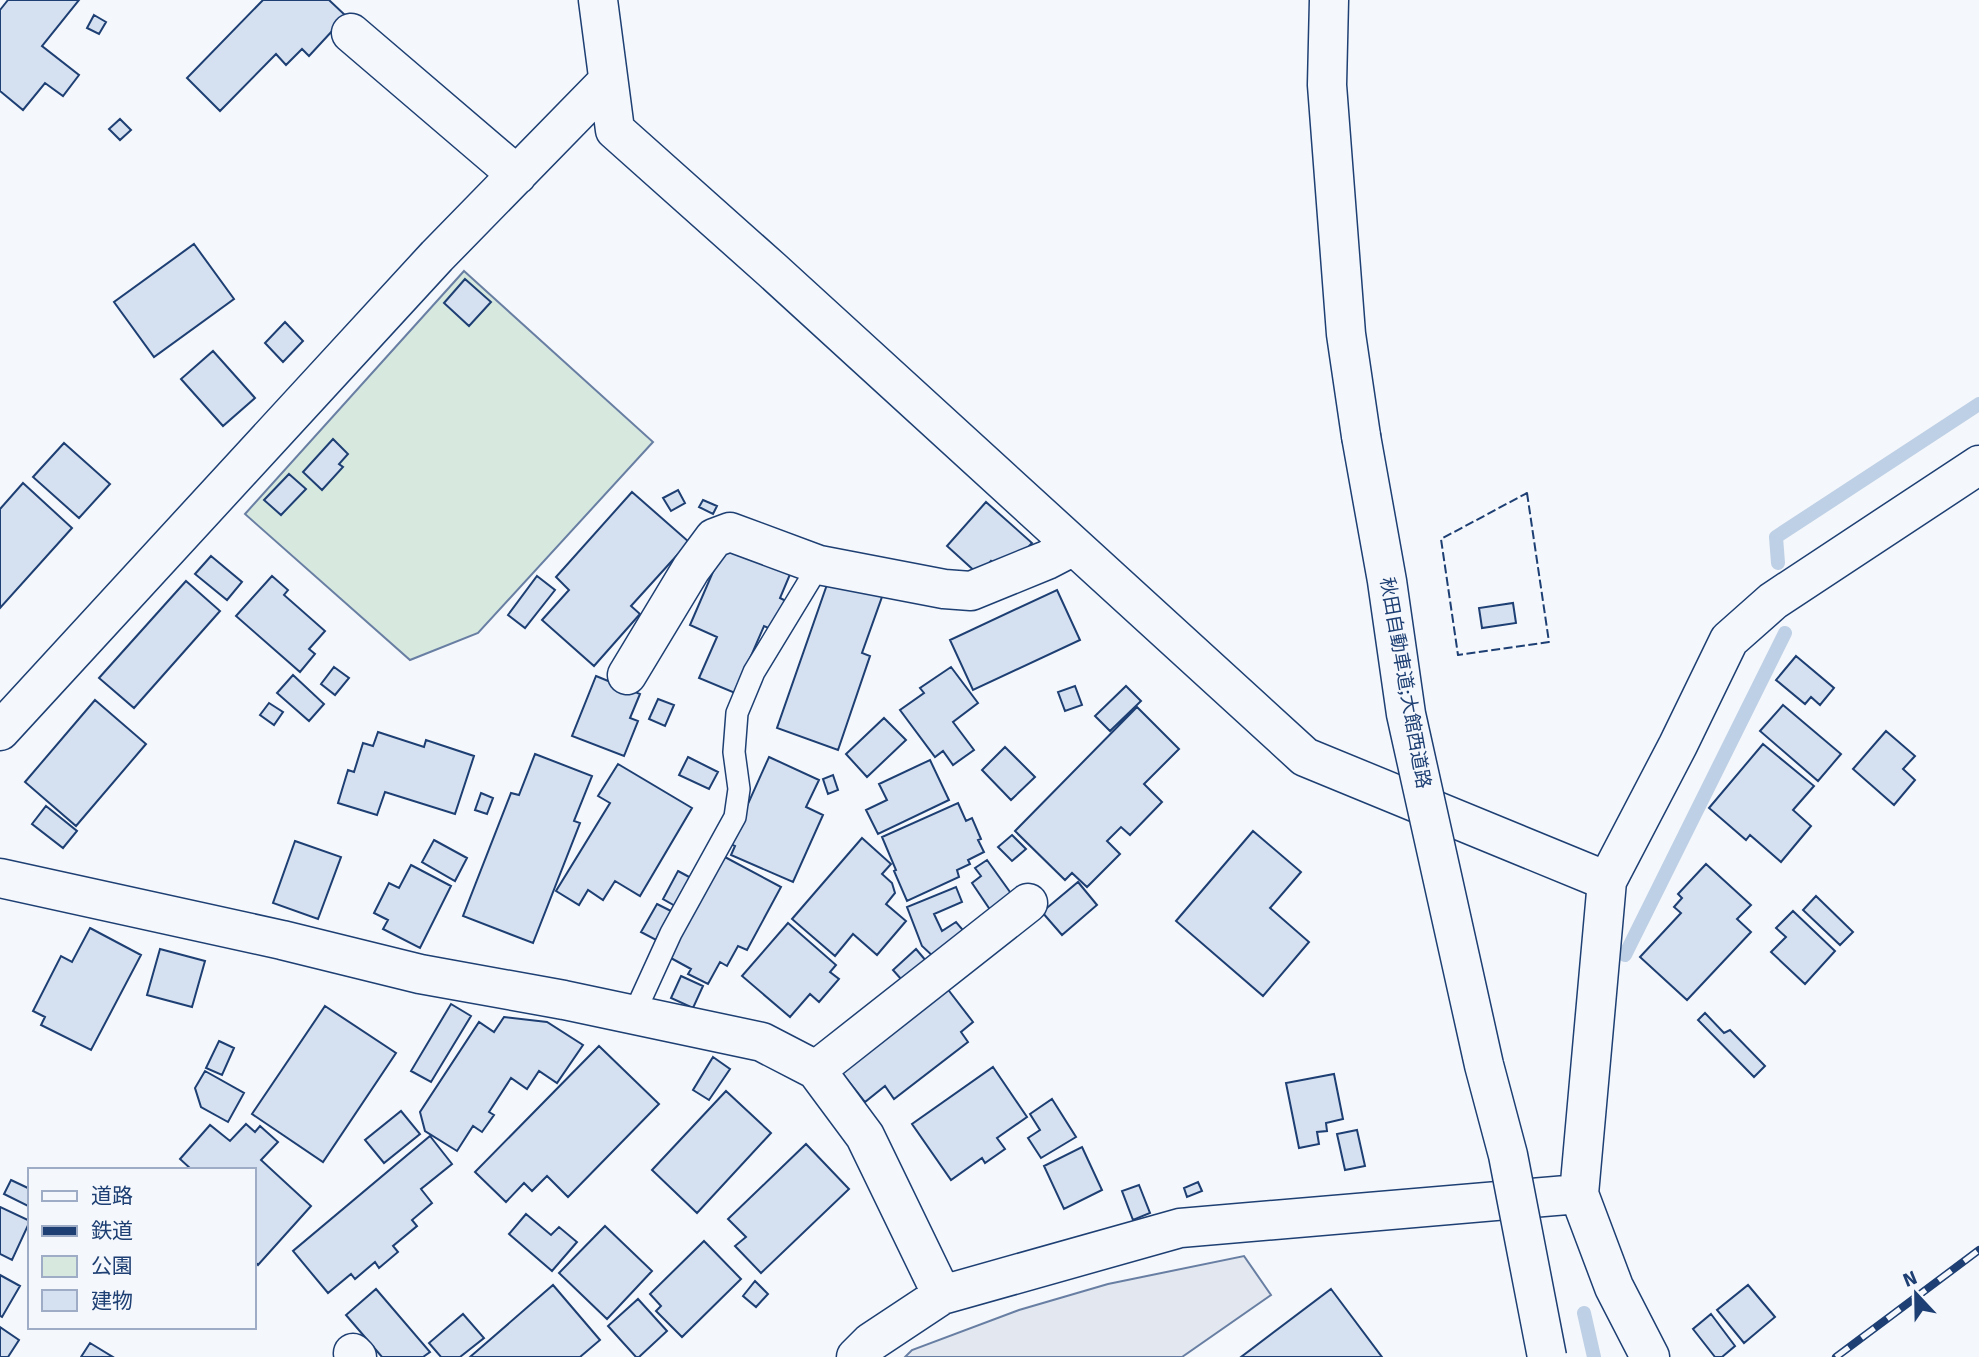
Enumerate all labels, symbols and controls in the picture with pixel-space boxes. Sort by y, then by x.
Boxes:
street label: 秋田自動車道;大館西道路 [1375,575,1435,791]
legend [28,1168,256,1329]
text: 道路 [91,1183,133,1209]
text: 鉄道 [91,1218,133,1244]
text: 公園 [91,1253,133,1279]
north arrow [1881,1259,1951,1329]
text: N [1899,1266,1921,1293]
text: 建物 [91,1288,133,1314]

